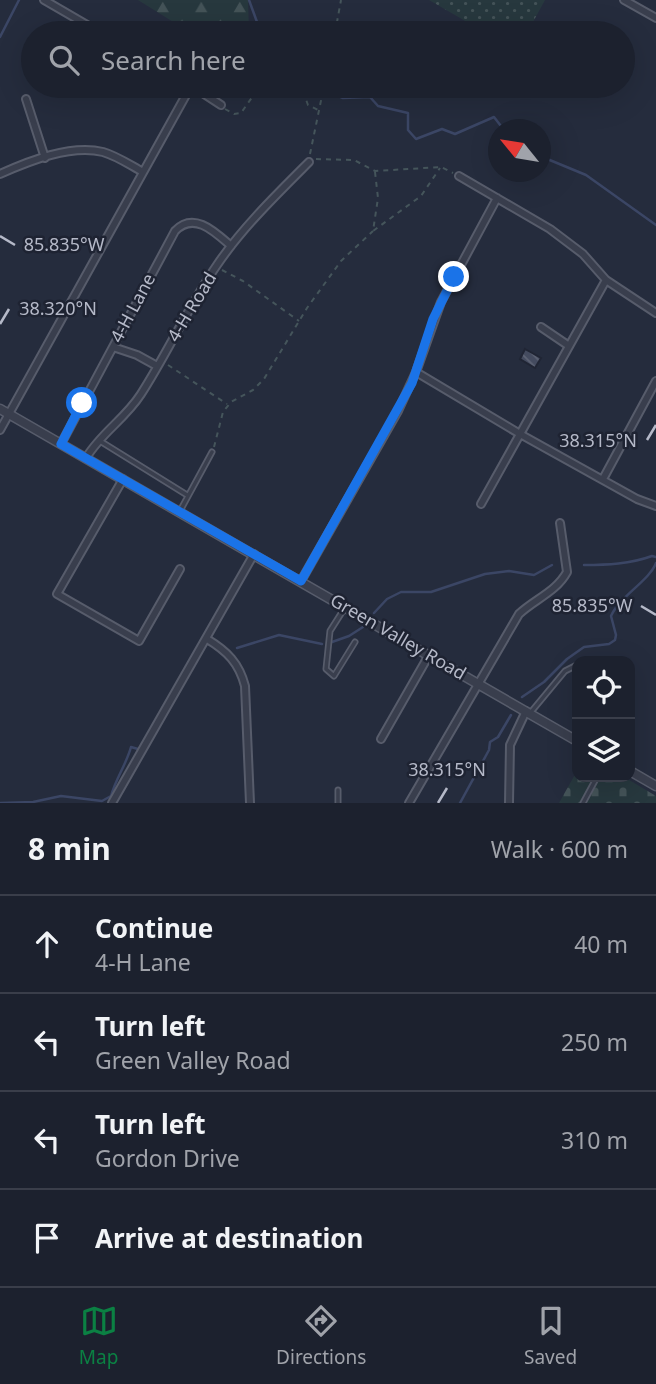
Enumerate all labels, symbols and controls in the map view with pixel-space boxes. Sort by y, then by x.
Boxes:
search box [21,21,635,98]
icon: search [45,41,83,79]
text: Search here [101,42,246,78]
north arrow [488,119,551,182]
text: 85.835°W [24,232,105,256]
route end [438,261,469,292]
street label: 4-H Road [161,267,221,346]
street label: 4-H Lane [104,269,160,346]
text: 38.320°N [19,296,97,320]
route start [66,387,97,418]
text: 38.315°N [559,428,637,452]
street label: Green Valley Road [326,587,471,685]
text: 85.835°W [552,593,633,617]
map controls [572,656,635,782]
button: locate [572,656,635,719]
button: layers [572,719,635,782]
text: 38.315°N [408,757,486,781]
text: 8 min [28,828,111,869]
text: Walk · 600 m [491,833,628,865]
text: Continue [95,910,213,946]
icon: ahead [28,925,66,963]
text: 40 m [574,928,628,960]
text: 4-H Lane [95,946,191,978]
text: Turn left [95,1008,206,1044]
icon: left [28,1023,66,1061]
text: 250 m [561,1026,628,1058]
text: Green Valley Road [95,1044,291,1076]
text: Turn left [95,1106,206,1142]
icon: left [28,1121,66,1159]
text: 310 m [561,1124,628,1156]
text: Gordon Drive [95,1142,240,1174]
icon: arrive [28,1219,66,1257]
text: Arrive at destination [95,1220,364,1256]
tab: Map [79,1302,118,1370]
tab: Directions [276,1302,366,1370]
tab: Saved [524,1302,577,1370]

